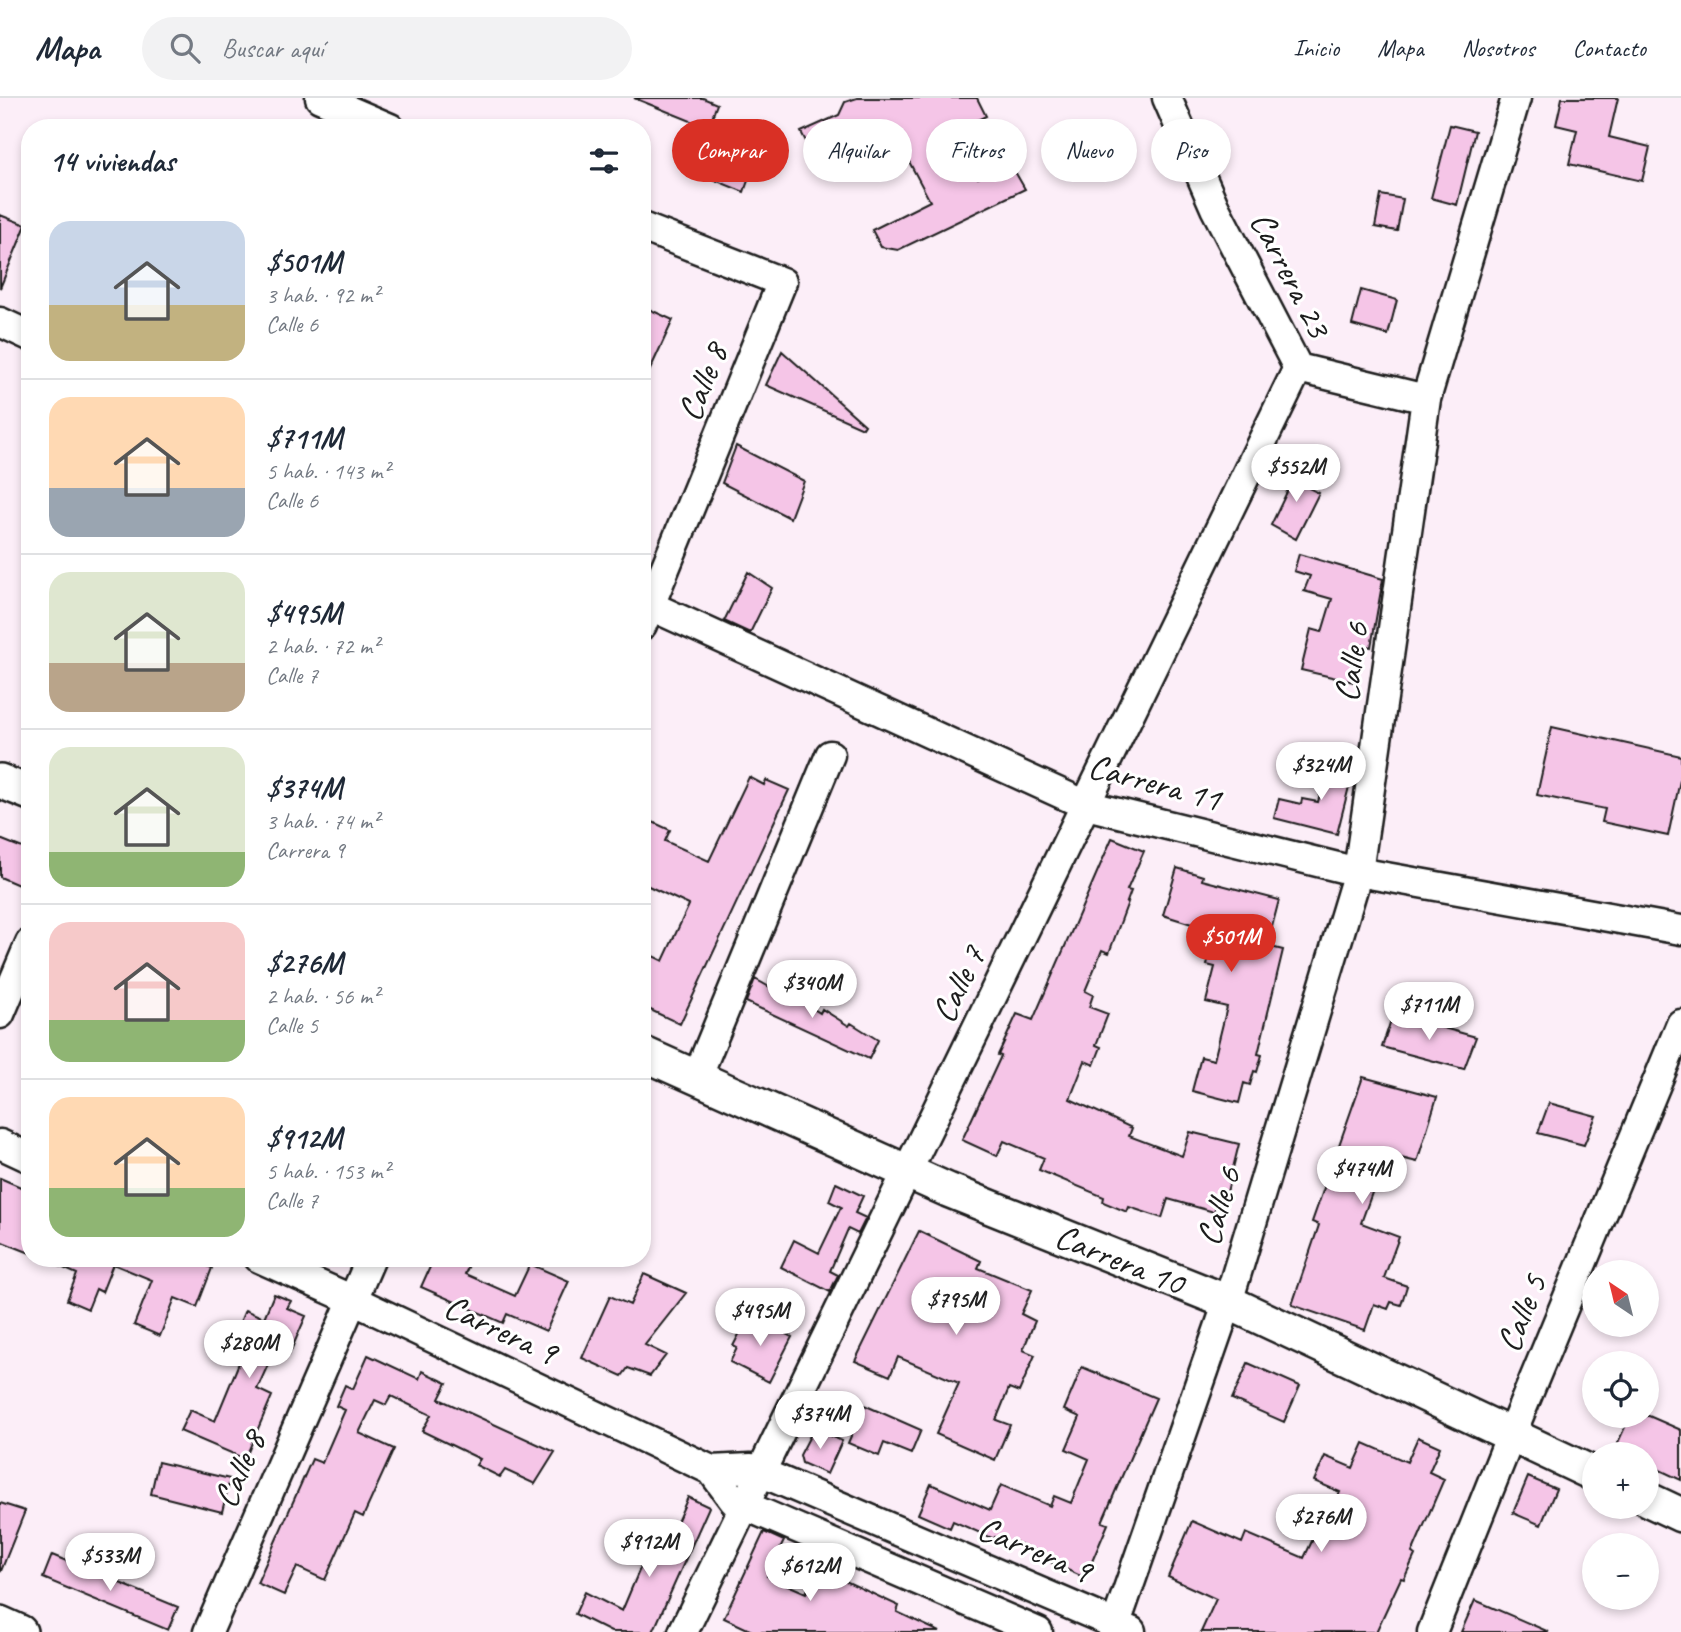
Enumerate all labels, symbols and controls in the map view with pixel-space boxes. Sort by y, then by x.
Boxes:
search box [142,17,632,80]
text: Mapa [35,27,100,69]
icon: search [166,29,204,67]
text: Buscar aquí [222,32,324,65]
text: Inicio [1293,33,1339,63]
text: Mapa [1377,33,1424,63]
text: Nosotros [1462,33,1534,63]
text: Contacto [1572,33,1646,63]
chip: Comprar [672,119,789,182]
chip: Alquilar [803,119,912,182]
chip: Filtros [926,119,1027,182]
chip: Nuevo [1041,119,1137,182]
chip: Piso [1151,119,1231,182]
text: 14 viviendas [49,142,175,180]
icon: filters [585,142,623,180]
street label: Carrera 23 [1240,204,1342,347]
text: $501M [266,243,341,281]
icon: home [105,249,189,333]
text: 3 hab. · 92 m² [266,281,379,310]
text: Calle 6 [266,310,318,339]
street label: Calle 8 [667,334,739,427]
text: $711M [266,419,342,457]
icon: home [105,425,189,509]
pin: $552M [1247,444,1345,504]
text: $552M [1267,452,1325,481]
text: 5 hab. · 143 m² [266,457,390,486]
text: Calle 6 [266,486,318,515]
text: $495M [266,594,341,632]
icon: home [105,600,189,684]
street label: Calle 6 [1324,618,1379,704]
text: 2 hab. · 72 m² [266,632,379,661]
text: Calle 7 [266,661,318,690]
pin: $324M [1272,742,1370,802]
street label: Carrera 11 [1084,743,1228,822]
text: $324M [1292,750,1350,779]
text: $374M [266,769,342,807]
icon: home [105,775,189,859]
text: 3 hab. · 74 m² [266,807,379,836]
text: Carrera 9 [266,836,345,865]
pin: $501M [1182,914,1280,974]
text: $501M [1202,922,1260,951]
street label: Calle 7 [921,937,997,1030]
text: $276M [266,944,342,982]
icon: home [105,950,189,1034]
pin: $340M [763,960,861,1020]
text: $340M [783,968,841,997]
text: 2 hab. · 56 m² [266,982,379,1011]
pin: $711M [1380,982,1478,1042]
text: $711M [1400,990,1458,1019]
text: Calle 5 [266,1011,318,1040]
text: $912M [266,1119,342,1157]
icon: home [105,1125,189,1209]
pin: $474M [1313,1146,1411,1206]
text: $474M [1333,1154,1391,1183]
text: 5 hab. · 153 m² [266,1157,390,1186]
street label: Calle 6 [1185,1160,1252,1251]
text: Calle 7 [266,1186,318,1215]
street label: Carrera 10 [1049,1213,1193,1307]
north arrow [1582,1260,1659,1337]
map controls [1582,1260,1659,1610]
street label: Calle 5 [1486,1266,1558,1358]
pin: $795M [907,1278,1005,1337]
street label: Carrera 9 [437,1284,567,1376]
text: $795M [927,1285,985,1314]
pin: $495M [711,1288,809,1348]
text: $495M [731,1296,789,1325]
pin: $280M [200,1320,298,1380]
text: $280M [220,1328,278,1357]
button: locate [1582,1351,1659,1428]
pin: $374M [771,1392,869,1451]
text: $374M [791,1399,849,1428]
street label: Calle 8 [203,1421,277,1515]
button: + [1582,1442,1659,1519]
pin: $276M [1272,1494,1370,1554]
text: $276M [1292,1502,1350,1531]
street label: Carrera 9 [971,1505,1102,1595]
pin: $912M [600,1520,698,1579]
text: $912M [620,1527,678,1556]
button: − [1582,1533,1659,1610]
pin: $533M [61,1534,159,1593]
text: $533M [81,1541,139,1570]
pin: $612M [761,1544,859,1603]
text: $612M [781,1551,839,1580]

